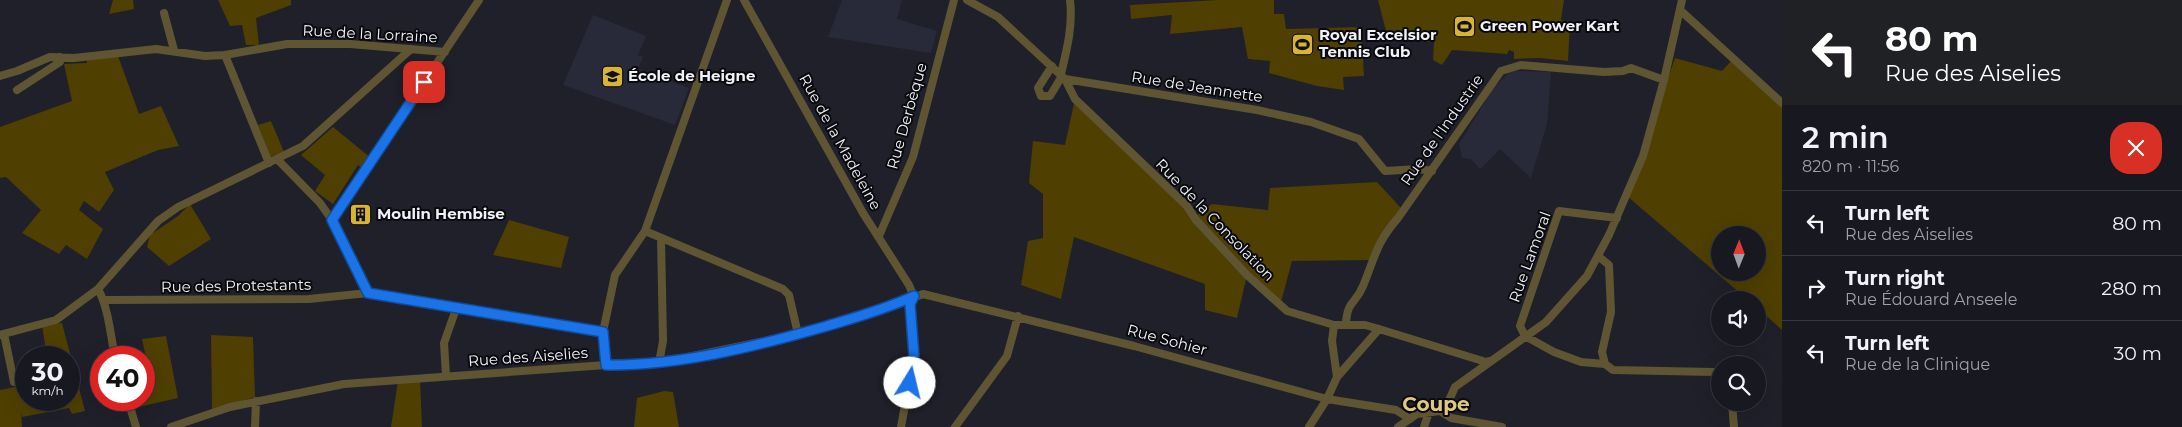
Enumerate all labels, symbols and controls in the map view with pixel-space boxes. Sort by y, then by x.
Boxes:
sports icon: Green Power Kart [1452,14,1476,38]
place label: Green Power Kart [1480,16,1620,35]
text: 80 m [1885,17,1979,60]
street label: Rue de la Lorraine [302,20,438,47]
icon: left [1802,20,1867,85]
place label: Royal Excelsior Tennis Club [1319,25,1437,61]
sports icon: Royal Excelsior Tennis Club [1291,32,1315,56]
street label: Rue Derbèque [882,60,931,171]
text: Rue des Aiselies [1885,60,2061,87]
pin [403,61,445,103]
school or university icon: École de Heigne [600,64,624,88]
place label: École de Heigne [628,66,755,85]
street label: Rue de Jeannette [1130,67,1264,106]
icon: arrive [410,68,438,96]
street label: Rue de la Madeleine [795,70,886,213]
street label: Rue de l'Industrie [1396,70,1487,189]
text: 2 min [1802,119,1889,156]
button: close [2110,122,2162,174]
street label: Rue de la Consolation [1152,154,1279,285]
text: 820 m · 11:56 [1802,157,1899,176]
building icon: Moulin Hembise [349,202,373,226]
text: Turn left [1845,202,1930,225]
place label: Moulin Hembise [377,204,505,223]
street label: Rue Lamoral [1504,209,1555,305]
icon: left [1802,209,1830,237]
text: 80 m [2112,212,2162,235]
text: Rue des Aiselies [1845,225,1973,244]
north arrow [1711,226,1766,281]
map controls [1711,226,1766,411]
text: Turn right [1845,267,1945,290]
icon: right [1802,274,1830,302]
street label: Rue des Protestants [161,275,311,296]
text: 280 m [2101,277,2162,300]
text: Rue Édouard Anseele [1845,290,2017,309]
button: sound [1711,291,1766,346]
street label: Rue Sohier [1125,320,1209,359]
text: Turn left [1845,332,1930,355]
icon: left [1802,339,1830,367]
text: 30 m [2114,342,2162,365]
street label: Rue des Aiselies [467,343,588,370]
speed limit sign: 40 [90,346,155,411]
text: Rue de la Clinique [1845,355,1990,374]
position arrow [883,356,935,408]
button: search [1711,356,1766,411]
text: 30 [32,357,63,387]
text: km/h [31,383,64,398]
district label: Coupe [1402,392,1470,416]

